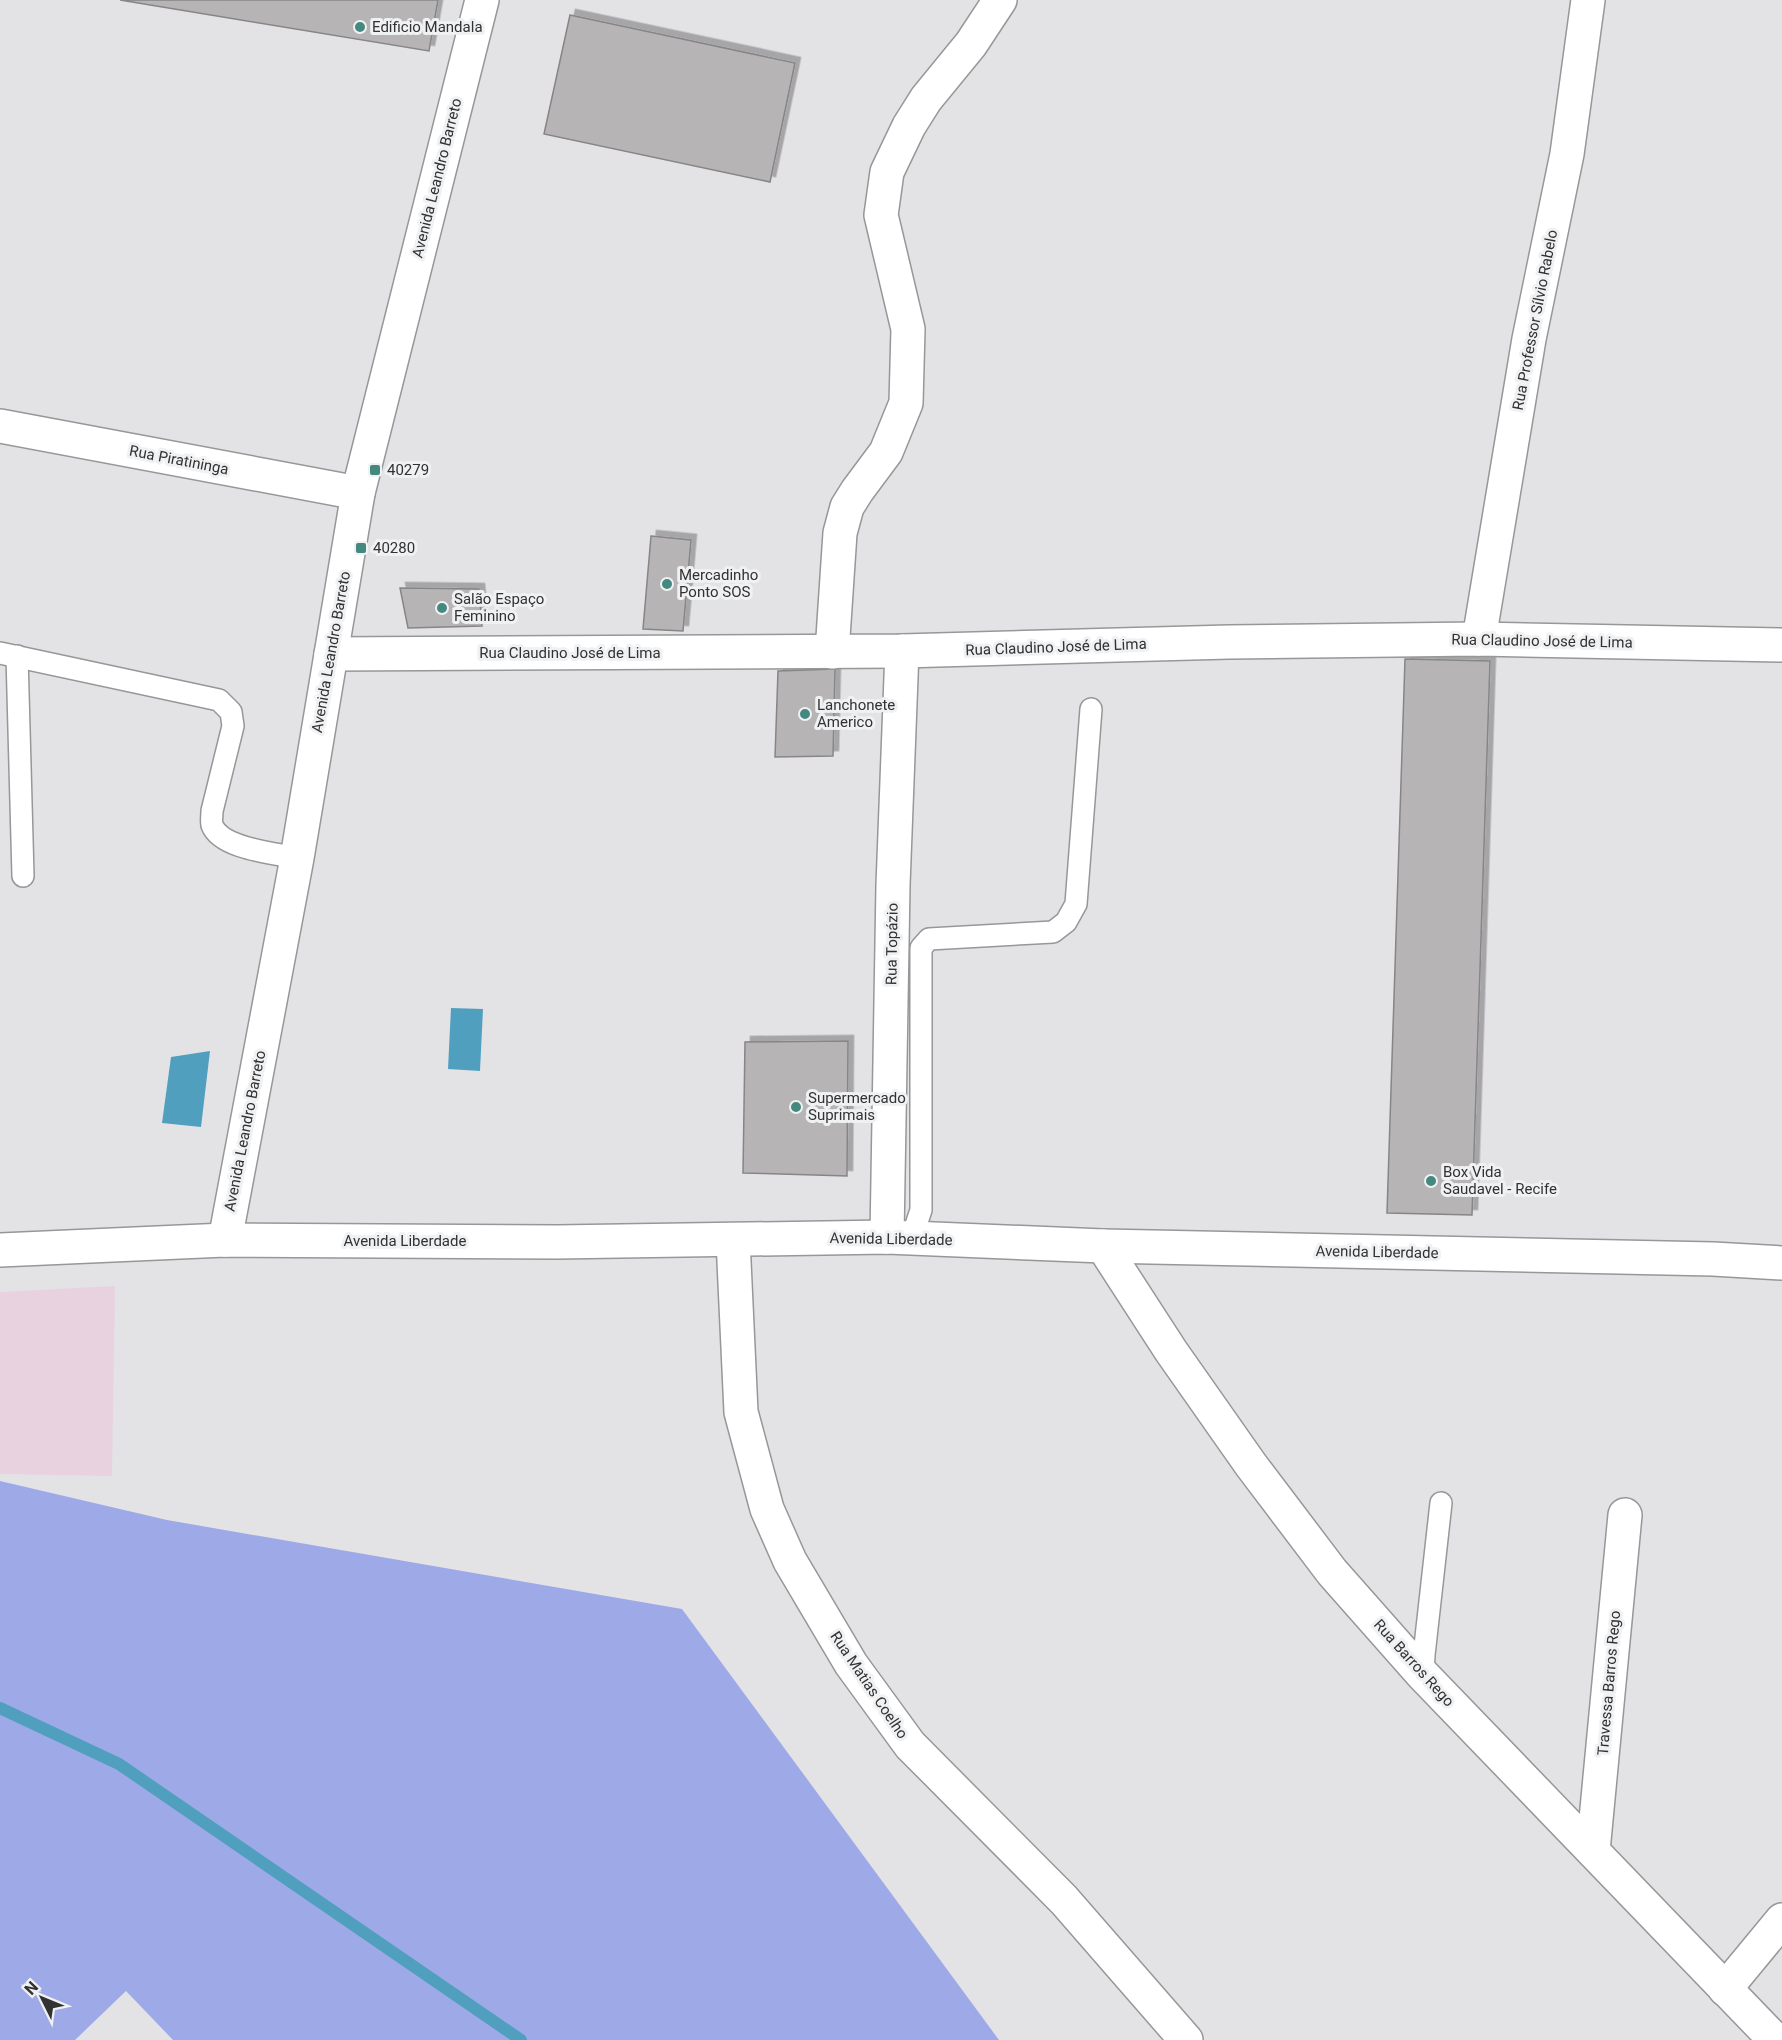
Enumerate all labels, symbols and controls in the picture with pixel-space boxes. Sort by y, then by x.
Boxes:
place label: Edificio Mandala [372,18,483,36]
marker: Edificio Mandala [353,20,367,34]
street label: Avenida Leandro Barreto [408,96,466,260]
street label: Rua Professor Sílvio Rabelo [1509,228,1561,412]
street label: Rua Piratininga [128,442,230,478]
place label: 40279 [387,461,429,479]
marker: 40279 [368,463,382,477]
place label: 40280 [373,539,415,557]
marker: 40280 [354,541,368,555]
place label: Mercadinho Ponto SOS [679,566,758,601]
street label: Avenida Leandro Barreto [308,570,354,734]
marker: Mercadinho Ponto SOS [660,577,674,591]
place label: Salão Espaço Feminino [454,590,544,625]
marker: Salão Espaço Feminino [435,601,449,615]
street label: Rua Claudino José de Lima [1451,630,1633,652]
street label: Rua Claudino José de Lima [965,635,1147,659]
street label: Rua Claudino José de Lima [479,644,661,662]
place label: Lanchonete Americo [817,696,895,731]
marker: Lanchonete Americo [798,707,812,721]
street label: Rua Topázio [882,903,902,985]
street label: Avenida Leandro Barreto [221,1049,269,1213]
place label: Supermercado Suprimais [808,1089,906,1124]
marker: Supermercado Suprimais [789,1100,803,1114]
place label: Box Vida Saudavel - Recife [1443,1163,1557,1198]
marker: Box Vida Saudavel - Recife [1424,1174,1438,1188]
street label: Avenida Liberdade [829,1229,953,1249]
street label: Avenida Liberdade [344,1232,466,1250]
street label: Avenida Liberdade [1315,1242,1439,1262]
street label: Travessa Barros Rego [1594,1610,1624,1756]
street label: Rua Barros Rego [1370,1616,1458,1710]
street label: Rua Matias Coelho [826,1628,912,1742]
north arrow [12,1968,72,2028]
text: N [21,1978,42,1999]

